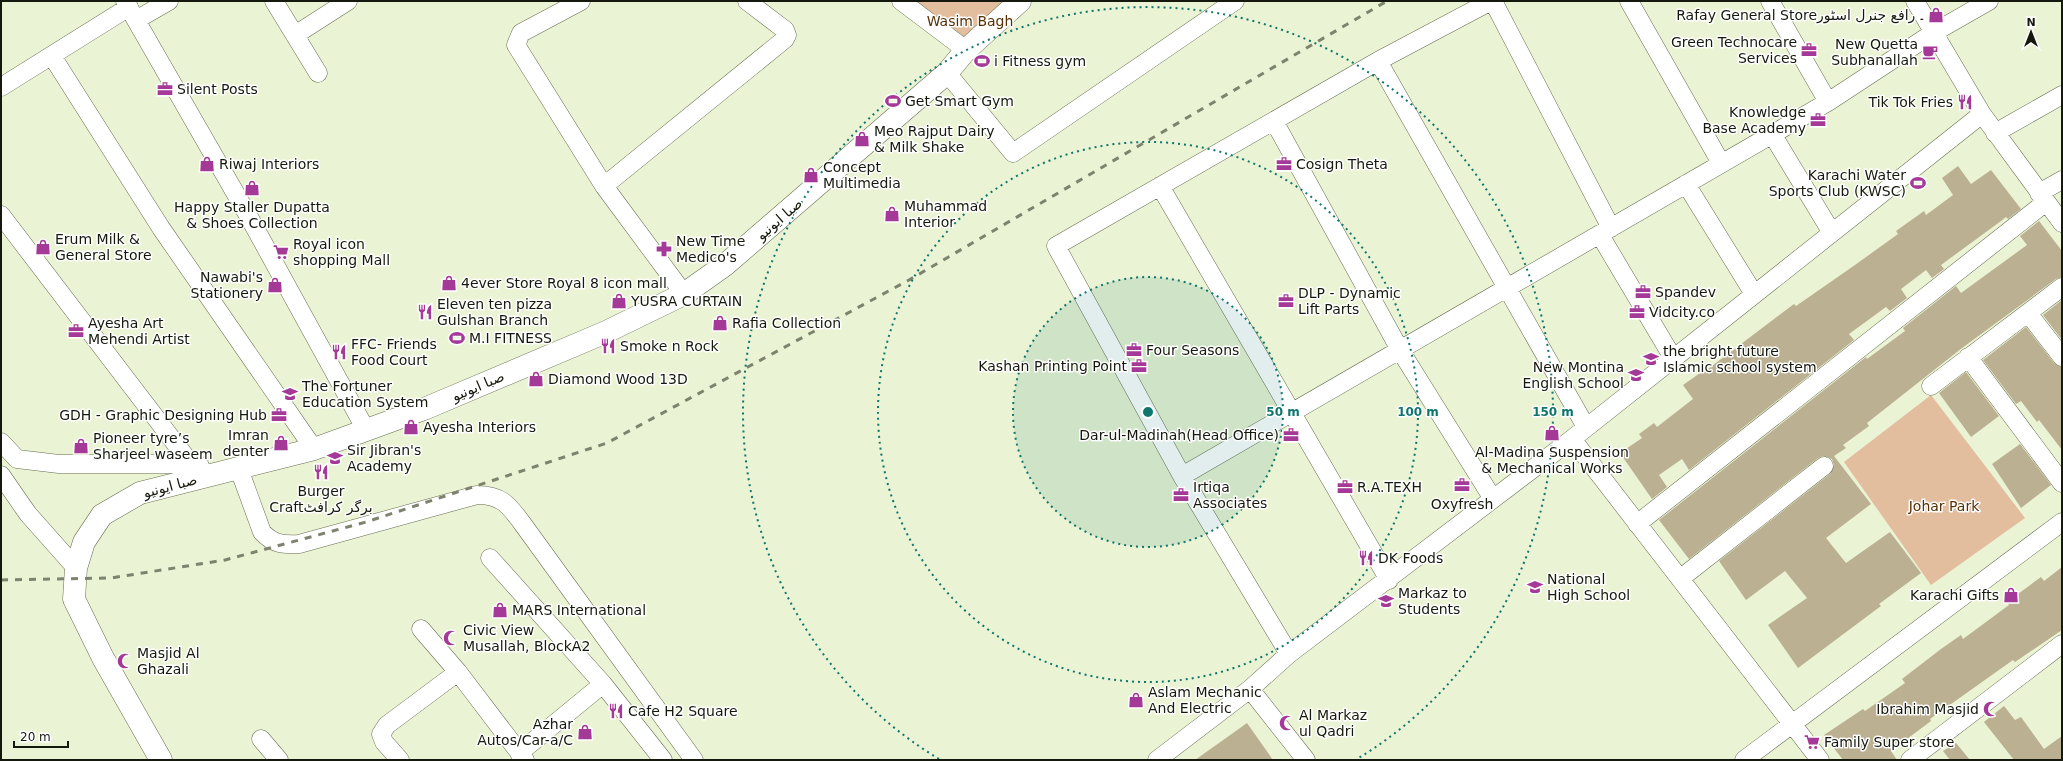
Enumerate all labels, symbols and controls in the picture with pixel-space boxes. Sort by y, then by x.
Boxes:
shop icon: Rafay General Store۔ رافع جنرل اسٹور [1927,6,1945,24]
place label: Rafay General Store۔ رافع جنرل اسٹور [1676,7,1924,24]
north arrow [2011,12,2051,52]
park label: Wasim Bagh [927,13,1013,29]
text: N [2026,16,2036,29]
place label: Green Technocare Services [1671,34,1797,66]
place label: New Quetta Subhanallah [1831,36,1918,68]
office icon: Green Technocare Services [1800,41,1818,59]
cafe icon: New Quetta Subhanallah [1921,43,1939,61]
sports icon: i Fitness gym [973,52,991,70]
place label: i Fitness gym [994,53,1086,69]
office icon: Silent Posts [156,80,174,98]
place label: Silent Posts [177,81,258,97]
sports icon: Get Smart Gym [884,92,902,110]
place label: Get Smart Gym [905,93,1014,109]
restaurant icon: Tik Tok Fries [1956,93,1974,111]
place label: Tik Tok Fries [1868,94,1953,110]
place label: Knowledge Base Academy [1702,104,1806,136]
office icon: Knowledge Base Academy [1809,111,1827,129]
place label: Meo Rajput Dairy & Milk Shake [874,123,995,155]
shop icon: Meo Rajput Dairy & Milk Shake [853,130,871,148]
shop icon: Riwaj Interiors [198,155,216,173]
office icon: Cosign Theta [1275,155,1293,173]
place label: Riwaj Interiors [219,156,319,172]
place label: Cosign Theta [1296,156,1388,172]
place label: Concept Multimedia [823,159,901,191]
shop icon: Concept Multimedia [802,166,820,184]
place label: Karachi Water Sports Club (KWSC) [1769,167,1906,199]
sports icon: Karachi Water Sports Club (KWSC) [1909,174,1927,192]
shop icon: Happy Staller Dupatta & Shoes Collection [243,179,261,197]
street label: صبا ایونیو [752,195,806,245]
place label: Muhammad Interior [904,198,987,230]
place label: Happy Staller Dupatta & Shoes Collection [174,199,330,231]
shop icon: Muhammad Interior [883,205,901,223]
place label: Erum Milk & General Store [55,231,152,263]
place label: New Time Medico's [676,233,745,265]
place label: Royal icon shopping Mall [293,236,390,268]
shop icon: Erum Milk & General Store [34,238,52,256]
pharmacy icon: New Time Medico's [655,240,673,258]
supermarket icon: Royal icon shopping Mall [272,243,290,261]
place label: Nawabi's Stationery [191,269,263,301]
shop icon: 4ever Store Royal 8 icon mall [440,274,458,292]
place label: 4ever Store Royal 8 icon mall [461,275,667,291]
shop icon: Nawabi's Stationery [266,276,284,294]
office icon: Spandev [1634,283,1652,301]
place label: Spandev [1655,284,1716,300]
place label: DLP - Dynamic Lift Parts [1298,285,1401,317]
shop icon: YUSRA CURTAIN [610,292,628,310]
office icon: DLP - Dynamic Lift Parts [1277,292,1295,310]
place label: YUSRA CURTAIN [630,293,742,309]
place label: Eleven ten pizza Gulshan Branch [437,296,552,328]
restaurant icon: Eleven ten pizza Gulshan Branch [416,303,434,321]
office icon: Vidcity.co [1628,303,1646,321]
place label: Vidcity.co [1649,304,1715,320]
shop icon: Rafia Collection [711,314,729,332]
place label: Ayesha Art Mehendi Artist [88,315,190,347]
place label: Rafia Collection [732,315,841,331]
office icon: Ayesha Art Mehendi Artist [67,322,85,340]
sports icon: M.I FITNESS [448,329,466,347]
place label: M.I FITNESS [469,330,552,346]
place label: FFC- Friends Food Court [351,336,437,368]
restaurant icon: Smoke n Rock [599,337,617,355]
place label: Smoke n Rock [620,338,719,354]
office icon: Four Seasons [1125,341,1143,359]
place label: Four Seasons [1146,342,1239,358]
restaurant icon: FFC- Friends Food Court [330,343,348,361]
place label: the bright future Islamic school system [1663,343,1817,375]
school or university icon: the bright future Islamic school system [1642,350,1660,368]
office icon: Kashan Printing Point [1130,357,1148,375]
place label: Kashan Printing Point [978,358,1128,374]
place label: New Montina English School [1523,359,1624,391]
school or university icon: New Montina English School [1627,366,1645,384]
street label: صبا ایونیو [449,368,507,405]
shop icon: Diamond Wood 13D [527,370,545,388]
place label: Diamond Wood 13D [548,371,688,387]
place label: The Fortuner Education System [301,378,428,410]
school or university icon: The Fortuner Education System [281,385,299,403]
centre of rings [1141,405,1155,419]
text: 50 m [1266,405,1300,419]
text: 100 m [1397,405,1439,419]
text: 150 m [1532,405,1574,419]
office icon: GDH - Graphic Designing Hub [270,406,288,424]
place label: GDH - Graphic Designing Hub [59,407,267,423]
shop icon: Ayesha Interiors [402,418,420,436]
place label: Ayesha Interiors [423,419,536,435]
shop icon: Al-Madina Suspension & Mechanical Works [1543,424,1561,442]
office icon: Dar-ul-Madinah(Head Office) [1282,426,1300,444]
place label: Imran denter [223,427,269,459]
place label: Dar-ul-Madinah(Head Office) [1079,427,1279,443]
place label: Pioneer tyre’s Sharjeel waseem [93,430,213,462]
shop icon: Imran denter [272,434,290,452]
shop icon: Pioneer tyre’s Sharjeel waseem [72,437,90,455]
place label: Sir Jibran's Academy [347,442,421,474]
place label: Al-Madina Suspension & Mechanical Works [1475,444,1629,476]
school or university icon: Sir Jibran's Academy [326,449,344,467]
restaurant icon: Burger Craftبرگر کرافٹ [312,463,330,481]
street label: صبا ایونیو [140,471,199,502]
office icon: Oxyfresh [1453,476,1471,494]
office icon: R.A.TEXH [1336,478,1354,496]
place label: Irtiqa Associates [1193,479,1267,511]
place label: R.A.TEXH [1357,479,1422,495]
place label: Burger Craftبرگر کرافٹ [269,483,373,516]
office icon: Irtiqa Associates [1172,486,1190,504]
place label: Oxyfresh [1431,496,1493,512]
park label: Johar Park [1908,498,1980,514]
restaurant icon: DK Foods [1357,549,1375,567]
place label: DK Foods [1378,550,1443,566]
place label: National High School [1547,571,1630,603]
school or university icon: National High School [1526,578,1544,596]
place label: Markaz to Students [1398,585,1467,617]
shop icon: Karachi Gifts [2002,586,2020,604]
place label: Karachi Gifts [1910,587,1999,603]
school or university icon: Markaz to Students [1377,592,1395,610]
shop icon: MARS International [491,601,509,619]
place label: MARS International [512,602,646,618]
place label: Civic View Musallah, BlockA2 [463,622,590,654]
mosque icon: Civic View Musallah, BlockA2 [442,629,460,647]
place label: Masjid Al Ghazali [137,645,200,677]
mosque icon: Masjid Al Ghazali [116,652,134,670]
place label: Aslam Mechanic And Electric [1148,684,1262,716]
shop icon: Aslam Mechanic And Electric [1127,691,1145,709]
mosque icon: Ibrahim Masjid [1982,700,2000,718]
place label: Ibrahim Masjid [1876,701,1979,717]
restaurant icon: Cafe H2 Square [607,702,625,720]
place label: Cafe H2 Square [628,703,738,719]
place label: Al Markaz ul Qadri [1299,707,1367,739]
mosque icon: Al Markaz ul Qadri [1278,714,1296,732]
place label: Azhar Autos/Car-a/C [477,716,573,748]
scale bar [14,723,68,749]
shop icon: Azhar Autos/Car-a/C [576,723,594,741]
text: 20 m [20,730,51,744]
supermarket icon: Family Super store [1803,733,1821,751]
place label: Family Super store [1824,734,1954,750]

